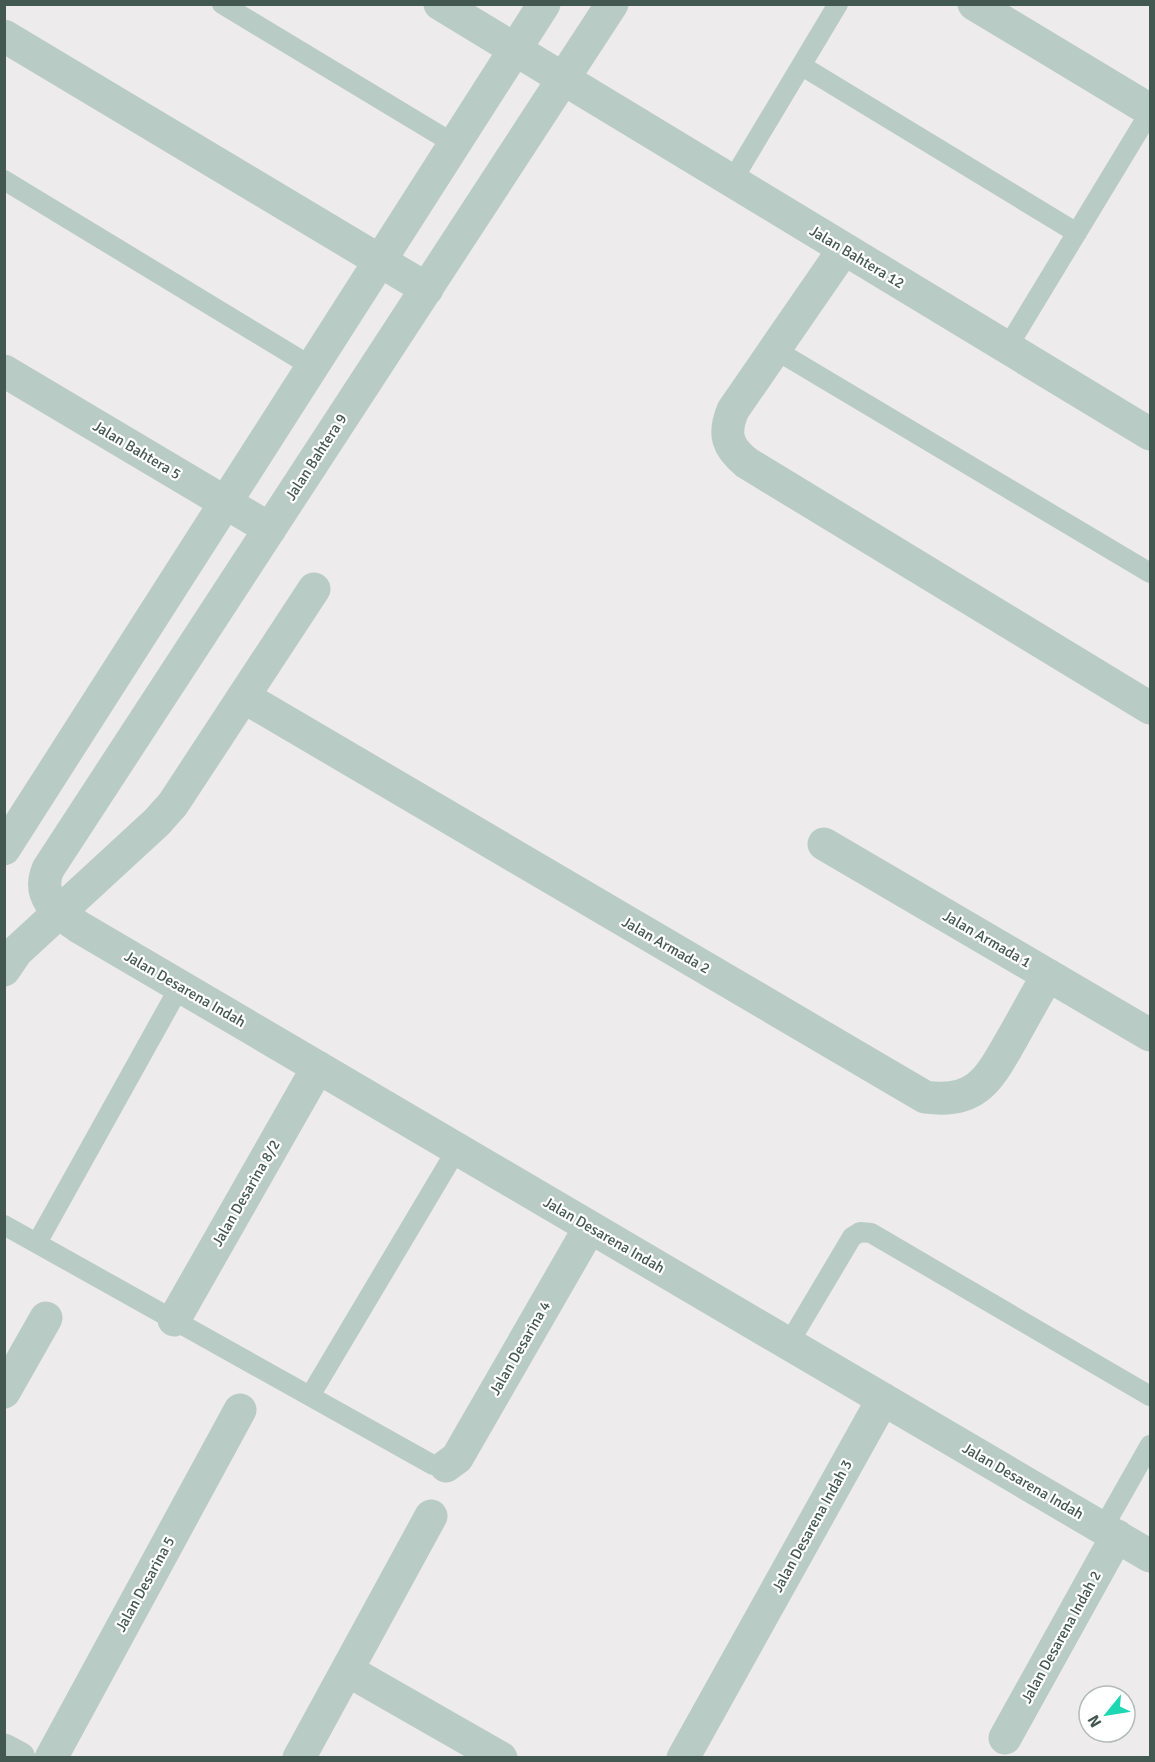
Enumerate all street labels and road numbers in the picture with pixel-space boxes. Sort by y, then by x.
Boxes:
street label: Jalan Bahtera 12 [806,222,908,292]
street label: Jalan Bahtera 9 [281,410,351,504]
street label: Jalan Bahtera 5 [90,417,184,483]
street label: Jalan Armada 1 [940,907,1034,971]
street label: Jalan Armada 2 [619,913,713,977]
street label: Jalan Desarena Indah [121,947,249,1031]
street label: Jalan Desarina 8/2 [208,1136,284,1250]
street label: Jalan Desarena Indah [540,1193,668,1277]
street label: Jalan Desarina 4 [486,1298,554,1398]
street label: Jalan Desarena Indah [959,1439,1087,1523]
street label: Jalan Desarena Indah 3 [768,1457,856,1595]
street label: Jalan Desarina 5 [111,1533,179,1635]
street label: Jalan Desarena Indah 2 [1017,1568,1105,1706]

